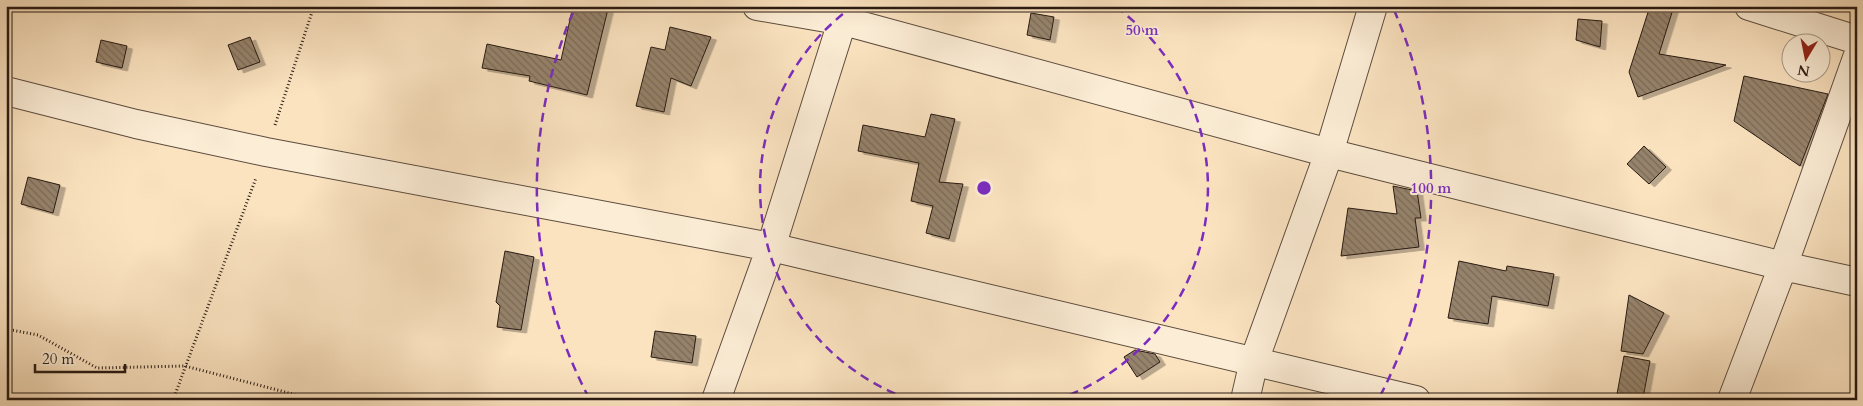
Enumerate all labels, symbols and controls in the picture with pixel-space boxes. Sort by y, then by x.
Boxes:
text: 50 m [1125,20,1159,40]
north arrow [1780,32,1830,82]
text: N [1796,60,1811,81]
text: 100 m [1411,178,1452,198]
centre of rings [975,179,993,197]
scale bar [35,341,125,373]
text: 20 m [42,349,74,369]

